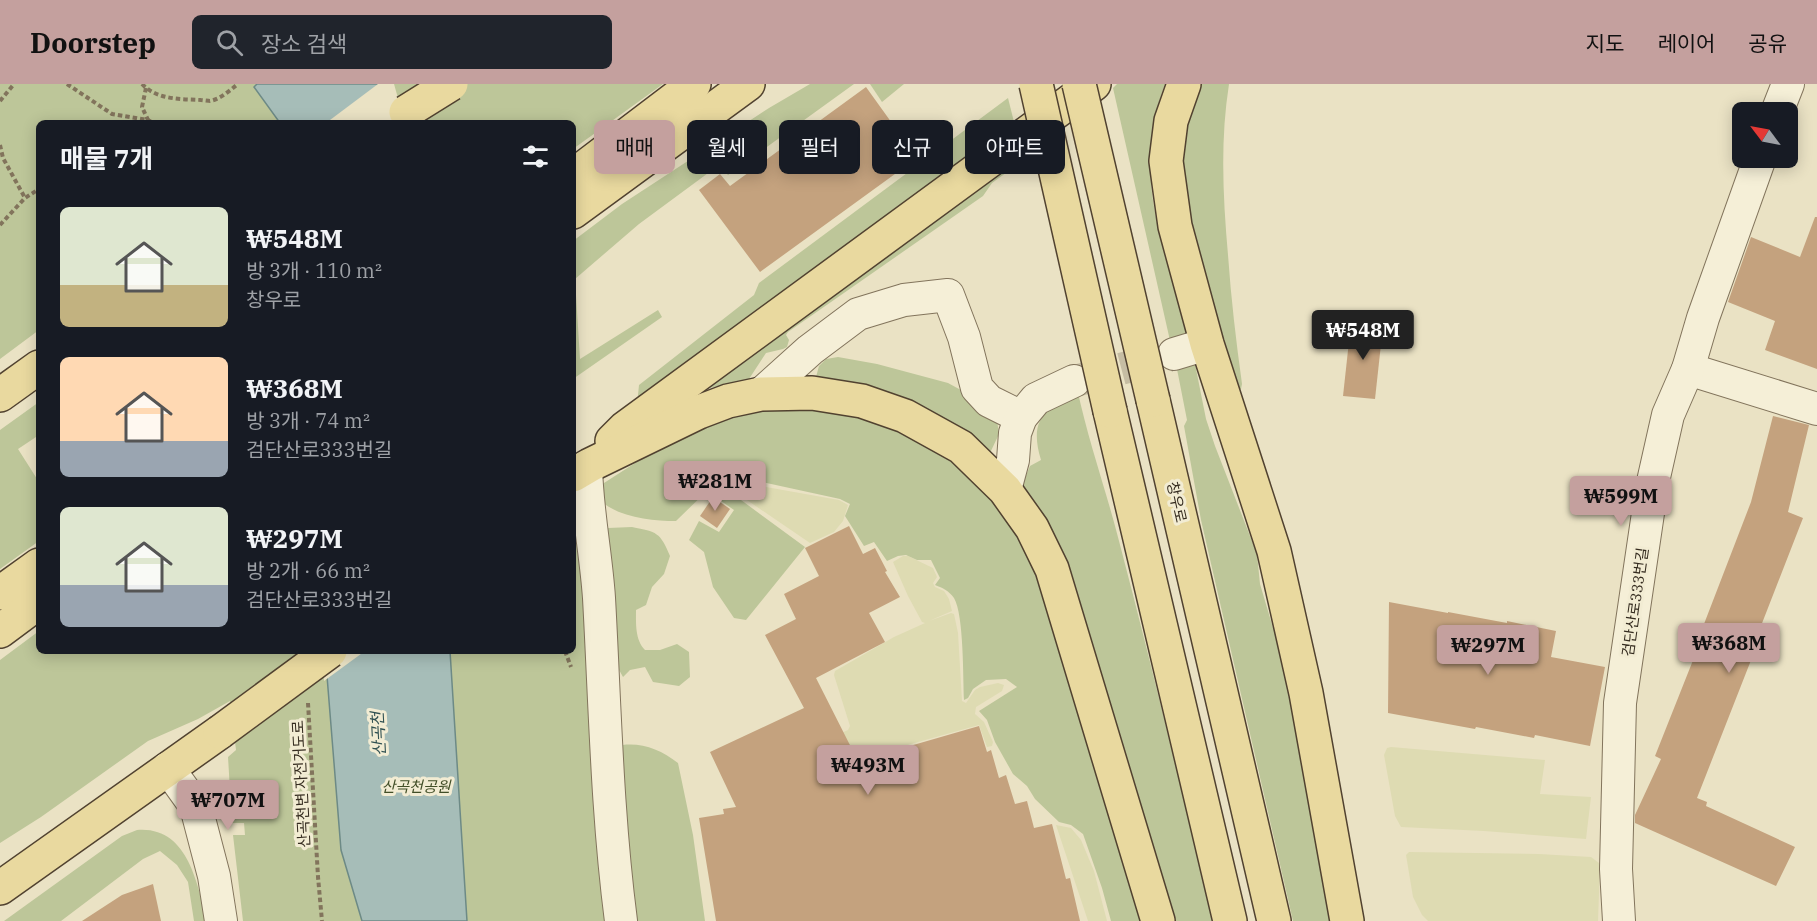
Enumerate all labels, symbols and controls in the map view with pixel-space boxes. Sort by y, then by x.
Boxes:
search box [192,15,612,69]
text: Doorstep [30,24,156,61]
icon: search [213,26,246,59]
text: 장소 검색 [261,29,347,58]
text: 지도 [1586,29,1624,57]
text: 레이어 [1657,29,1715,57]
text: 공유 [1748,29,1787,57]
north arrow [1732,102,1798,168]
map controls [1732,102,1798,168]
chip: 매매 [594,120,675,174]
chip: 월세 [687,120,767,174]
chip: 필터 [779,120,860,174]
chip: 신규 [872,120,953,174]
chip: 아파트 [965,120,1065,174]
icon: filters [519,140,552,173]
text: 매물 7개 [60,141,153,175]
text: ₩548M [246,221,343,255]
icon: home [108,231,180,303]
text: 방 3개 · 110 m² [246,257,382,284]
text: 창우로 [246,286,301,313]
pin: ₩548M [1321,310,1405,361]
text: ₩548M [1326,316,1400,343]
text: ₩368M [246,371,343,405]
icon: home [108,381,180,453]
text: 방 3개 · 74 m² [246,407,370,434]
text: 검단산로333번길 [246,436,392,463]
pin: ₩281M [673,461,757,512]
text: ₩281M [678,467,752,494]
pin: ₩599M [1579,476,1663,527]
street label: 창우로 [1163,480,1191,524]
text: ₩599M [1584,482,1658,509]
text: ₩297M [246,521,343,555]
icon: home [108,531,180,603]
street label: 검단산로333번길 [1618,546,1652,658]
text: 방 2개 · 66 m² [246,557,370,584]
text: 검단산로333번길 [246,586,392,613]
pin: ₩368M [1687,623,1771,674]
pin: ₩297M [1446,625,1530,676]
text: ₩368M [1692,629,1766,656]
text: ₩297M [1451,631,1525,658]
water label: 산곡천 [367,709,389,757]
street label: 산곡천변 자전거도로 [288,720,314,848]
pin: ₩493M [826,745,910,796]
text: ₩493M [831,751,905,778]
park label: 산곡천공원 [381,777,452,796]
pin: ₩707M [186,780,270,831]
text: ₩707M [191,786,265,813]

